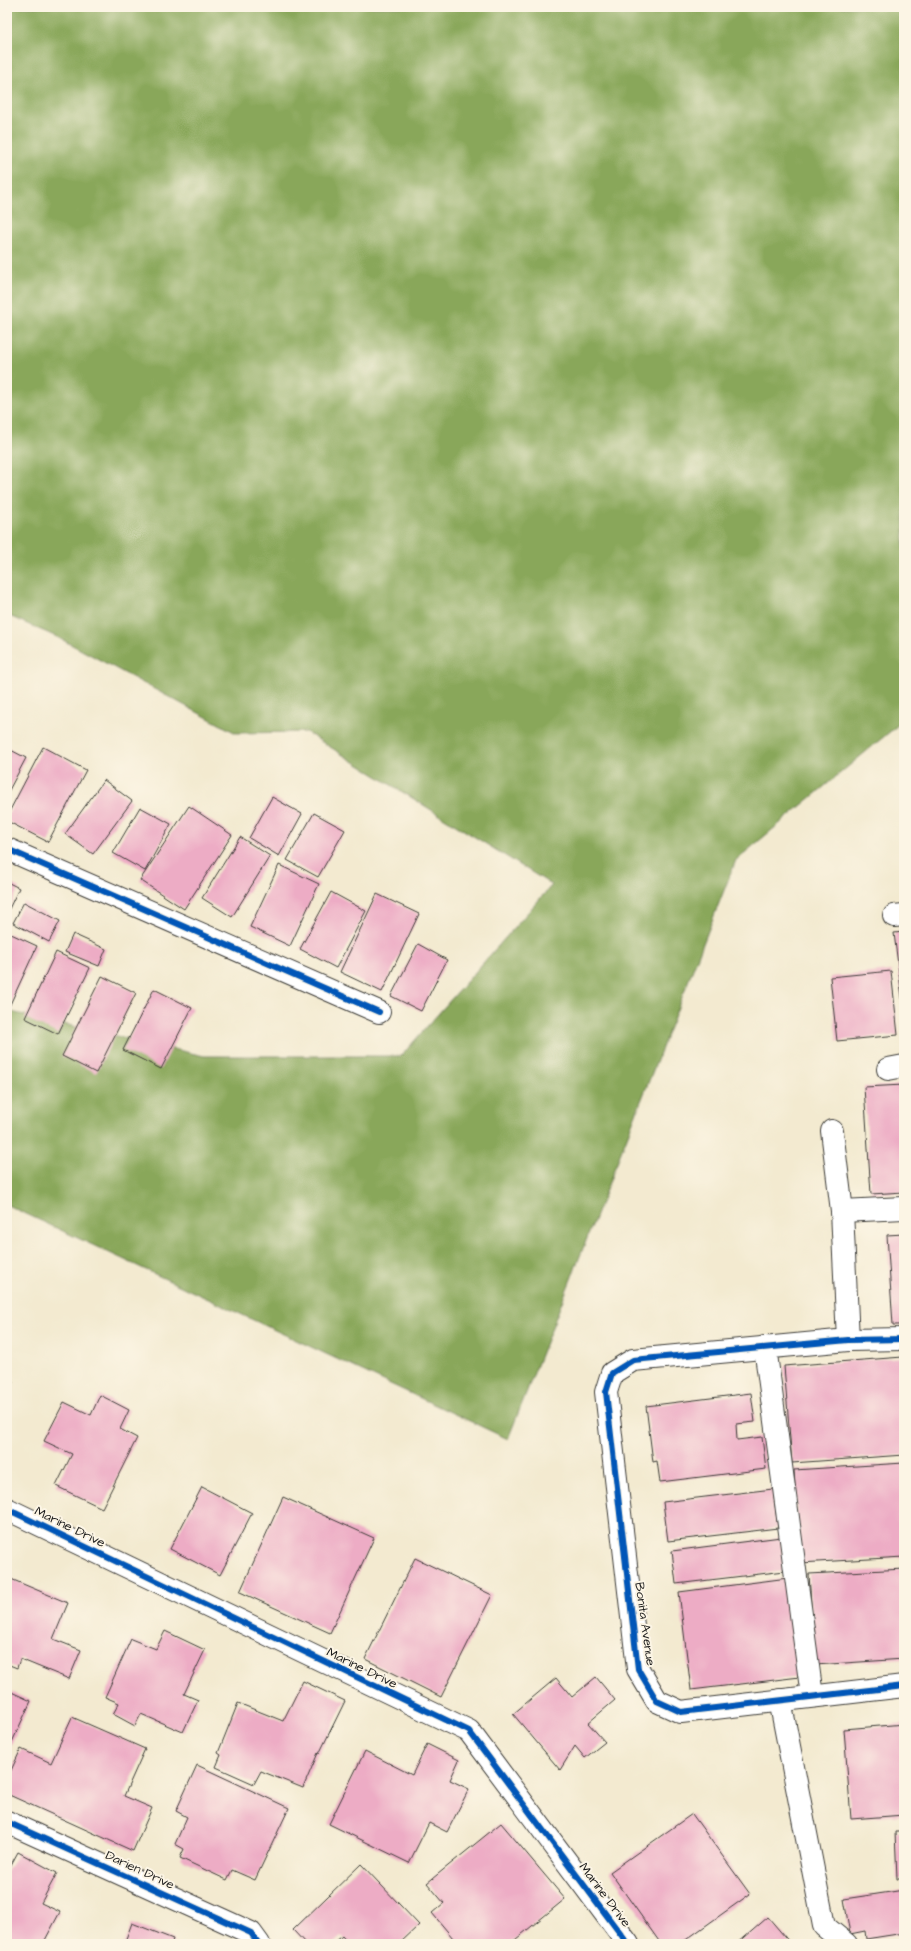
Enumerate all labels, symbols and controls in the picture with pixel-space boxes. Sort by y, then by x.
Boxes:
street label: Marine Drive [32,1502,108,1552]
street label: Bonita Avenue [630,1581,660,1667]
street label: Marine Drive [324,1643,400,1693]
street label: Darien Drive [103,1846,177,1894]
street label: Marine Drive [575,1859,635,1931]

